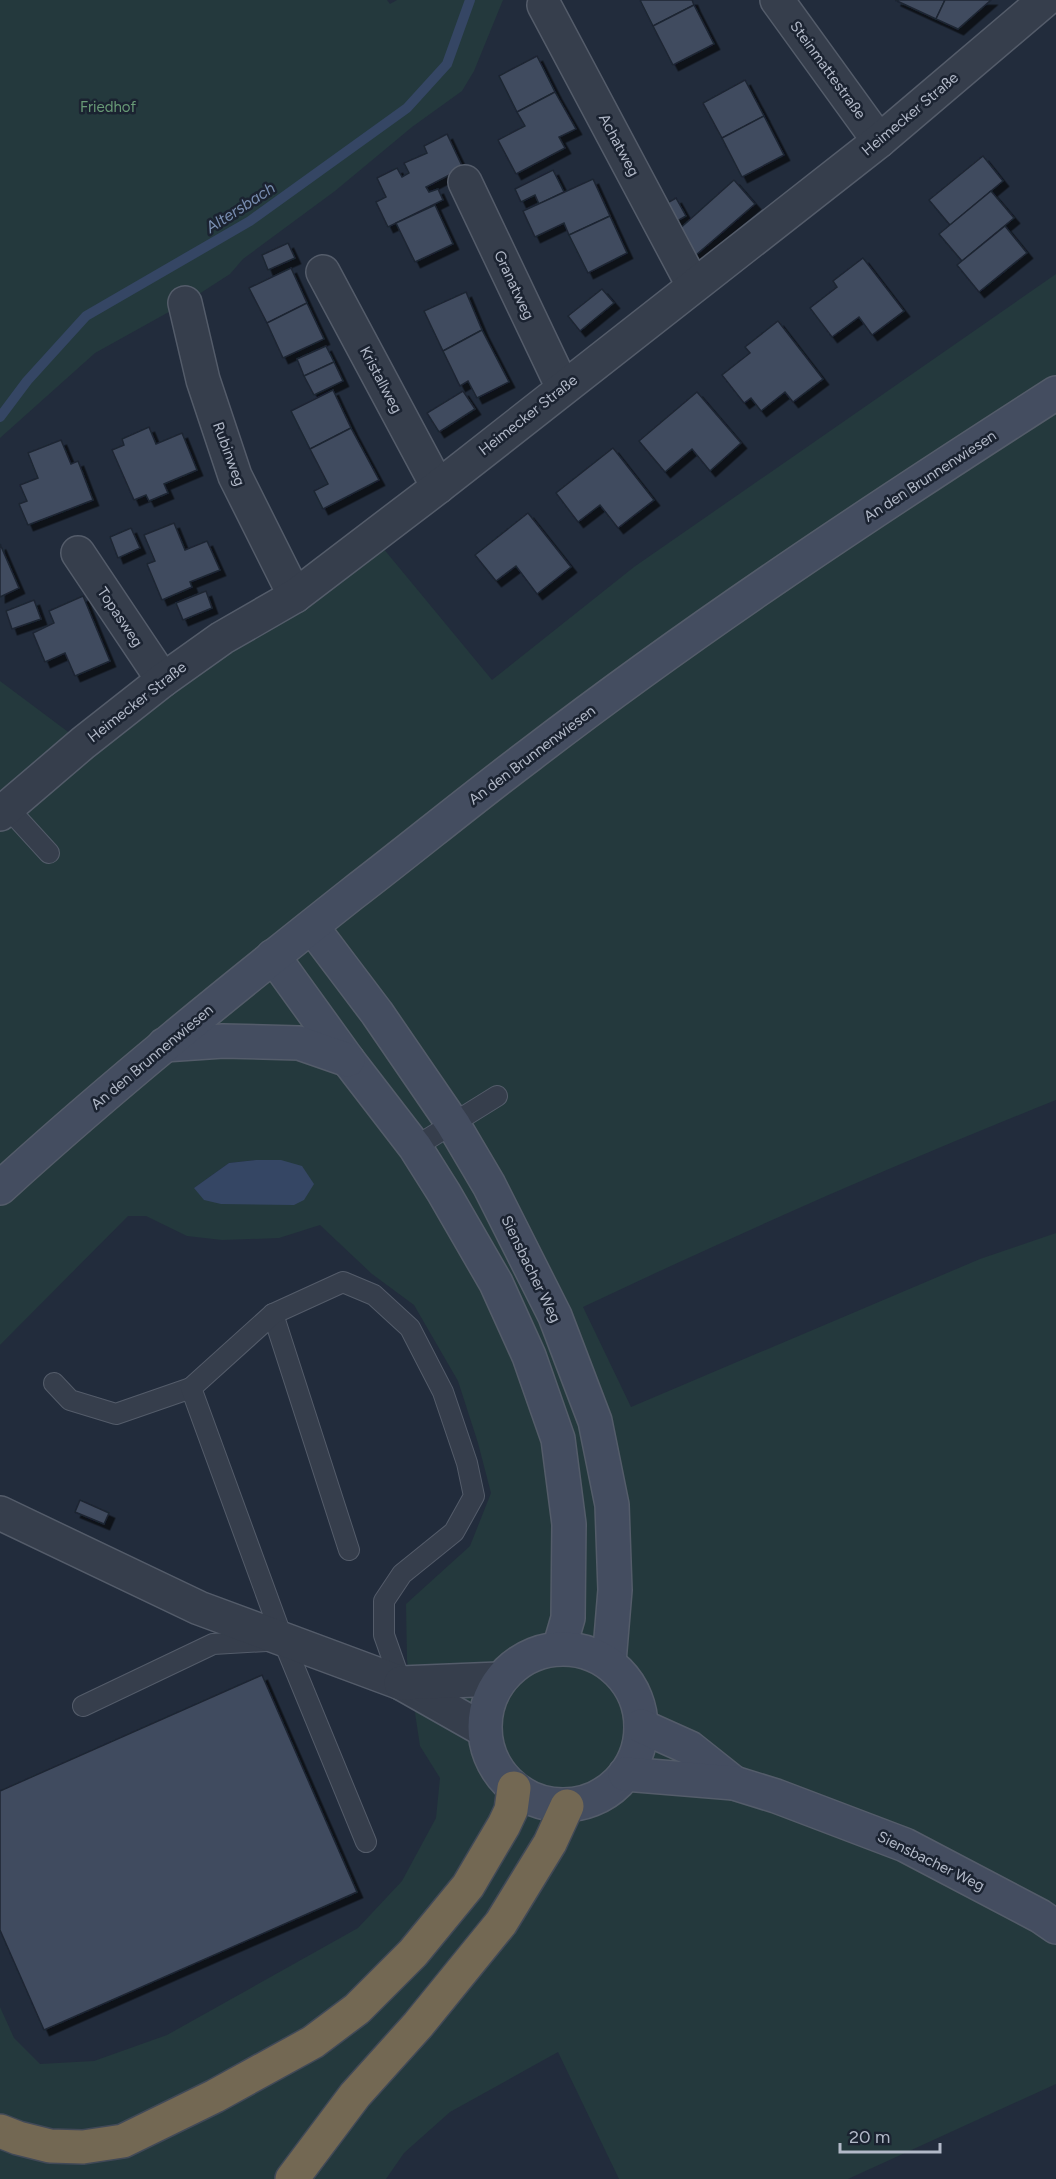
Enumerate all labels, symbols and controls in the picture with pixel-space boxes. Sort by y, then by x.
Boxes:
street label: Steinmattestraße [786,17,870,123]
street label: Heimecker Straße [858,68,962,160]
park label: Friedhof [80,98,137,116]
street label: Achatweg [595,111,643,179]
water label: Altersbach [201,178,279,237]
street label: Granatweg [490,247,538,323]
street label: Kristallweg [356,343,406,417]
street label: Heimecker Straße [475,371,581,459]
street label: Rubinweg [209,420,249,488]
street label: An den Brunnenwiesen [860,426,1000,526]
street label: Topasweg [93,584,147,650]
street label: Heimecker Straße [84,658,190,746]
street label: An den Brunnenwiesen [465,701,599,809]
street label: An den Brunnenwiesen [87,1001,217,1113]
street label: Siensbacher Weg [497,1213,565,1325]
street label: Siensbacher Weg [875,1827,987,1895]
scale bar [840,2116,940,2154]
text: 20 m [849,2126,890,2148]

